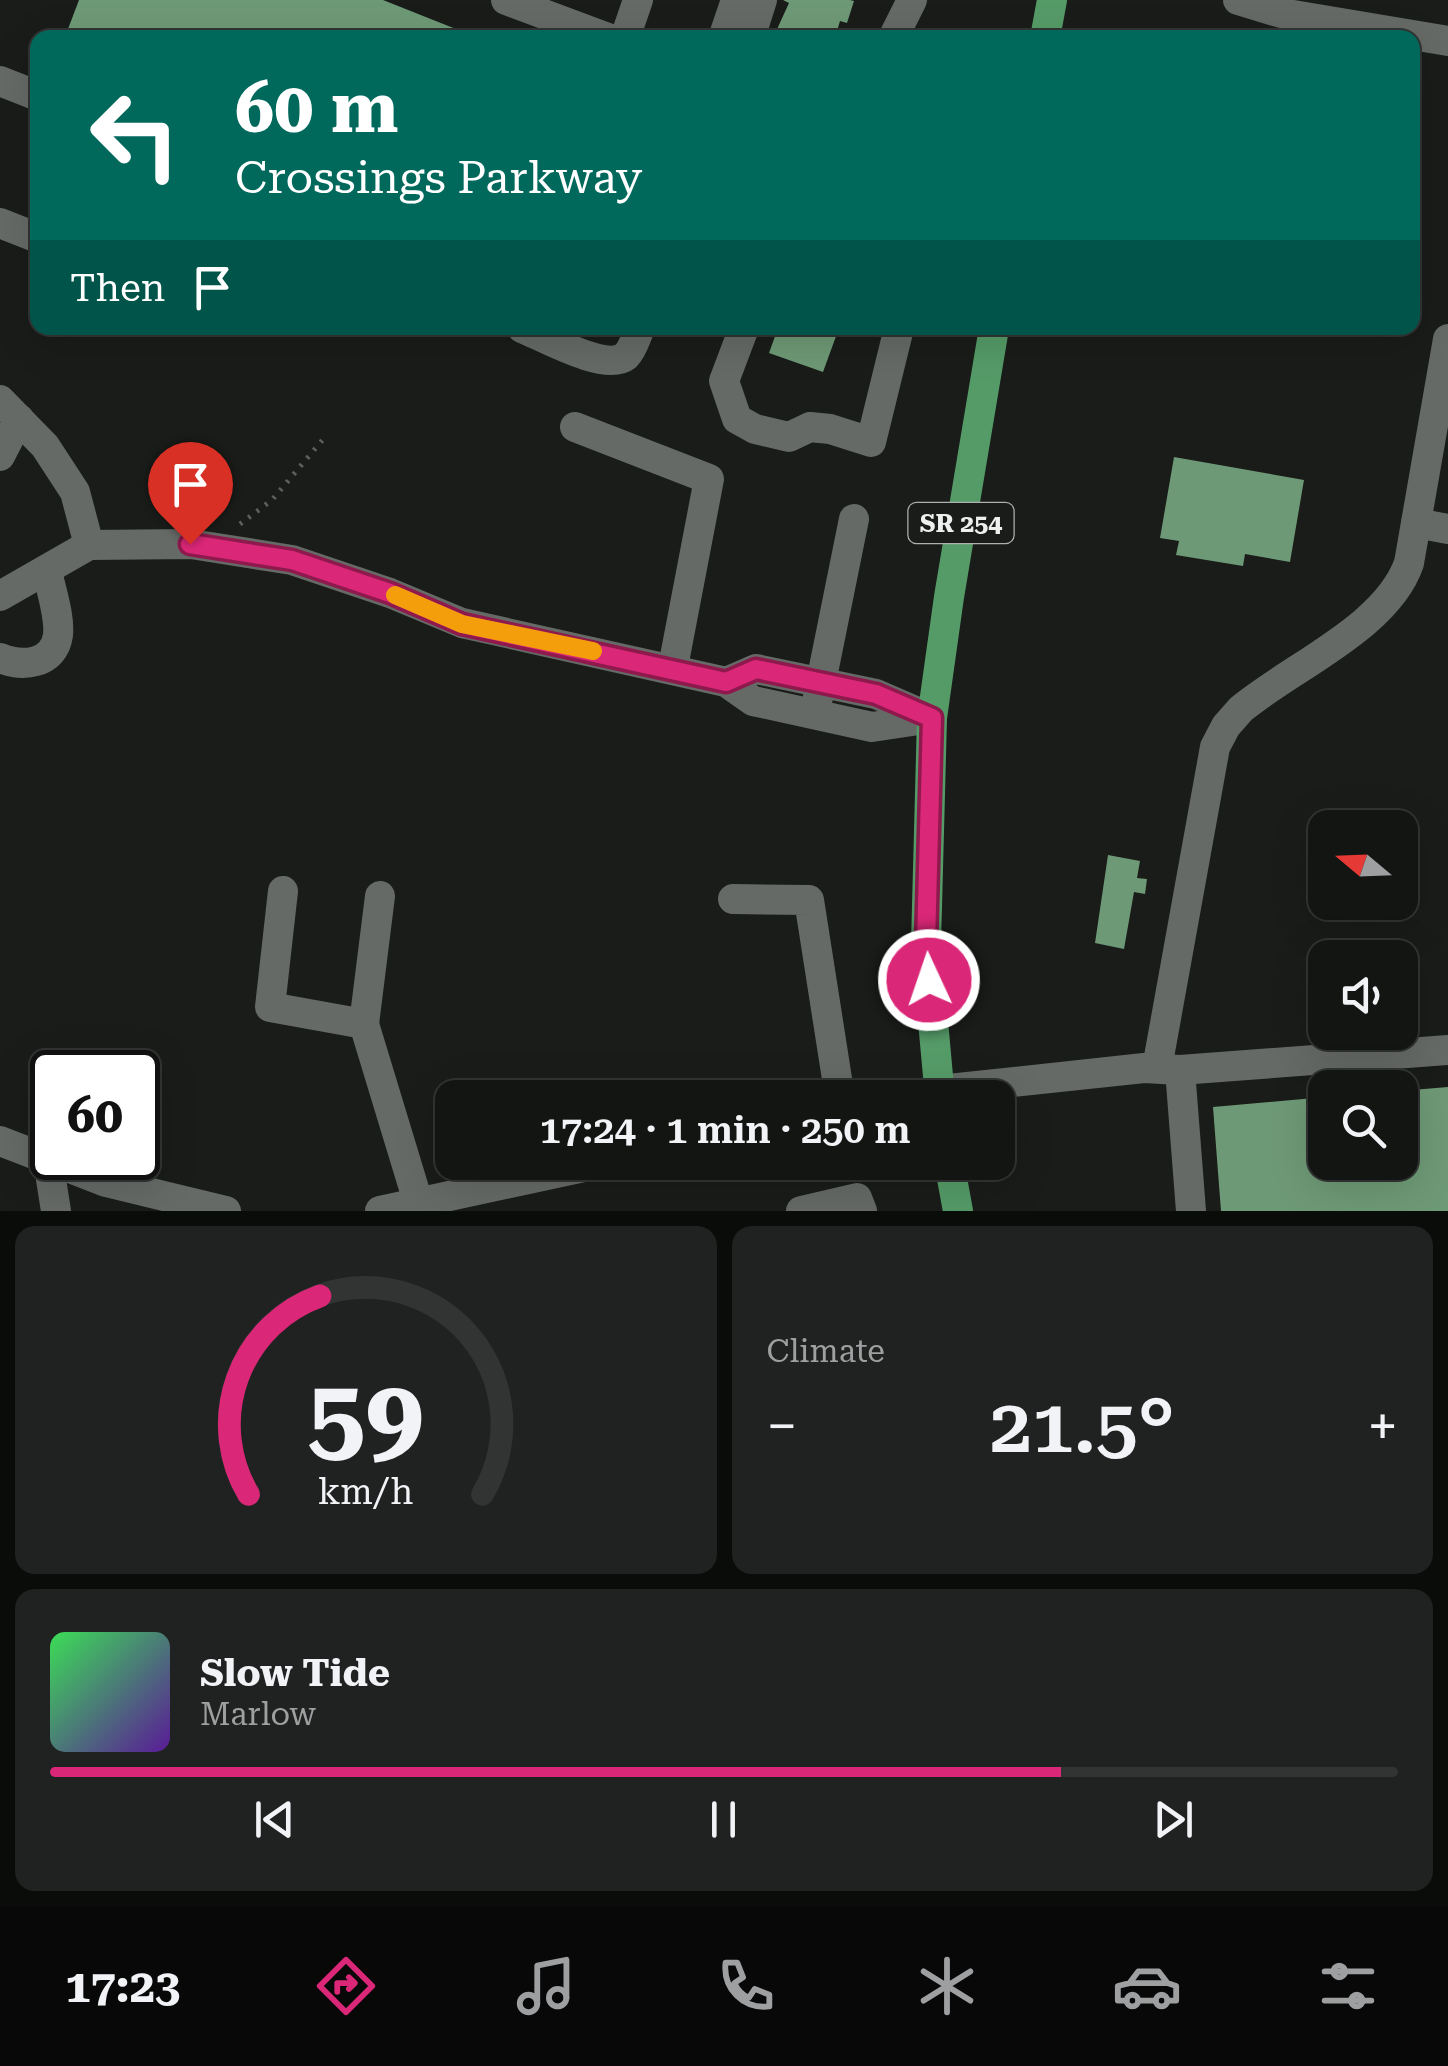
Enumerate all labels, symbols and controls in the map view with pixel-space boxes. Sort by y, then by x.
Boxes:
text: 60 m [235,67,399,149]
icon: left [70,70,200,200]
text: Crossings Parkway [235,151,642,204]
icon: arrive [185,260,240,315]
text: Then [70,266,165,310]
pin [148,442,233,545]
icon: arrive [163,457,218,512]
road number: SR 254 [908,503,1014,543]
north arrow [1308,810,1418,920]
map controls [1308,810,1418,1180]
position arrow [877,928,981,1032]
button: sound [1308,940,1418,1050]
speed limit sign: 60 [30,1050,160,1180]
button: search [1308,1070,1418,1180]
text: 17:24 · 1 min · 250 m [540,1108,911,1152]
text: Climate [767,1332,885,1370]
text: 59 [308,1356,424,1477]
text: 21.5° [990,1382,1175,1470]
text: − [767,1394,797,1458]
text: + [1367,1394,1398,1458]
text: km/h [318,1471,414,1513]
text: Slow Tide [200,1651,390,1695]
text: Marlow [200,1695,316,1733]
icon: previous [247,1792,302,1847]
icon: pause [696,1792,751,1847]
icon: next [1146,1792,1201,1847]
icon: directions [311,1951,381,2021]
icon: music [511,1951,581,2021]
icon: phone [711,1951,781,2021]
icon: climate [912,1951,982,2021]
icon: car [1112,1951,1182,2021]
icon: filters [1313,1951,1383,2021]
text: 17:23 [65,1960,180,2013]

